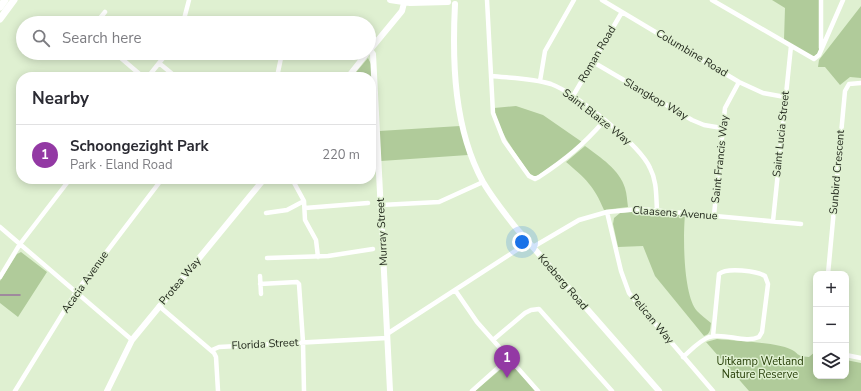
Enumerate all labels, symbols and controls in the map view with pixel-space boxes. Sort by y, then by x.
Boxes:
search box [16,16,376,60]
street label: Roman Road [575,23,619,85]
street label: Columbine Road [653,26,731,80]
icon: search [30,27,52,49]
text: Search here [62,28,142,48]
street label: Slangkop Way [621,74,691,124]
street label: Saint Blaize Way [559,85,635,149]
text: Nearby [32,87,89,110]
street label: Saint Lucia Street [769,90,793,178]
street label: Saint Francis Way [708,114,732,204]
street label: Sunbird Crescent [826,129,848,215]
text: Schoongezight Park [70,136,209,156]
text: 1 [41,146,49,164]
text: 220 m [322,146,360,164]
text: Park · Eland Road [70,156,172,174]
street label: Murray Street [373,198,391,266]
street label: Claasens Avenue [632,203,718,223]
your location [512,232,532,252]
street label: Acacia Avenue [58,248,112,316]
street label: Koeberg Road [534,251,592,313]
street label: Protea Way [156,254,205,308]
map controls [813,271,849,379]
button: + [813,271,849,307]
street label: Pelican Way [627,291,678,348]
button: − [813,307,849,343]
street label: Florida Street [231,335,299,353]
button: layers [813,343,849,379]
pin: 1 [494,345,520,378]
park label: Uitkamp Wetland Nature Reserve [716,354,804,382]

